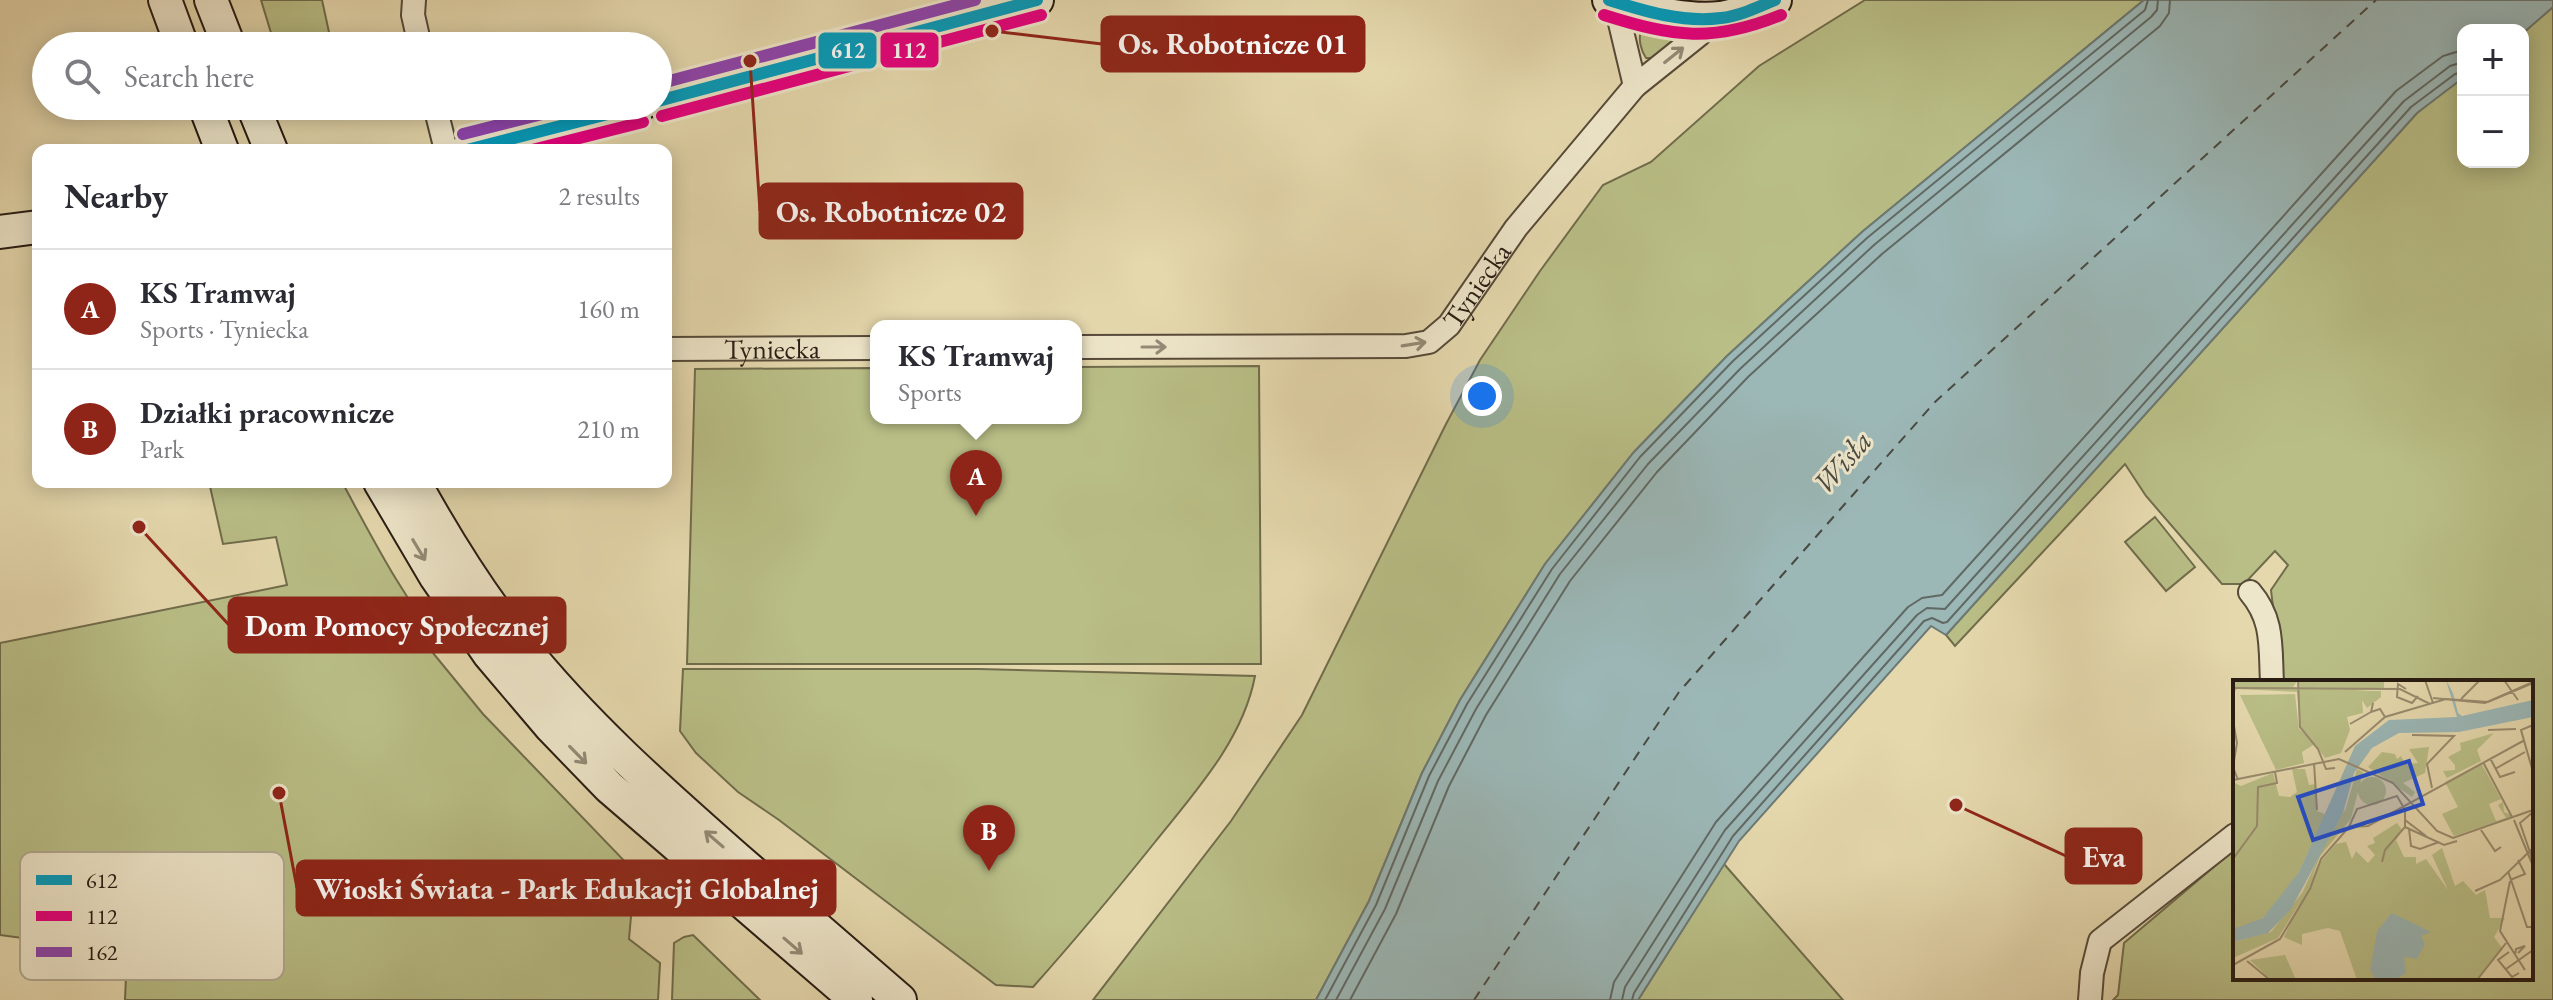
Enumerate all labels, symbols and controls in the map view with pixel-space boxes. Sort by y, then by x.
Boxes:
callout: Os. Robotnicze 01 [1102,17,1364,71]
text: Os. Robotnicze 01 [1118,24,1348,63]
map controls [2457,24,2529,168]
button: + [2457,24,2529,96]
line badge: 612 [817,31,878,70]
line badge: 112 [879,31,940,69]
search box [32,32,672,120]
text: 612 [831,36,866,65]
text: 112 [892,36,927,65]
one-way arrow [1663,46,1684,64]
icon: search [60,54,104,98]
text: Search here [124,57,254,96]
button: − [2457,96,2529,168]
text: Nearby [64,174,168,218]
text: 2 results [559,179,640,213]
callout: Os. Robotnicze 02 [760,184,1022,238]
text: Os. Robotnicze 02 [776,192,1006,231]
street label: Tyniecka [1434,235,1519,335]
text: KS Tramwaj [140,273,296,312]
text: A [81,292,99,326]
text: 160 m [577,292,640,326]
text: Sports · Tyniecka [140,312,309,346]
popup [870,320,1082,424]
street label: Tyniecka [724,330,821,367]
text: KS Tramwaj [898,336,1054,375]
one-way arrow [1401,336,1426,351]
one-way arrow [1140,339,1167,355]
text: Sports [898,375,962,409]
your location [1462,376,1502,416]
text: Działki pracownicze [140,393,394,432]
text: B [82,412,98,446]
text: 210 m [577,412,640,446]
water label: Wisła [1804,422,1880,502]
text: Park [140,432,184,466]
pin: A [950,450,1002,516]
one-way arrow [411,538,427,561]
callout: Dom Pomocy Społecznej [229,598,565,652]
text: Dom Pomocy Społecznej [245,606,549,645]
inset map [2233,680,2533,980]
one-way arrow [568,745,587,764]
pin: B [963,805,1015,871]
callout: Eva [2066,829,2141,883]
one-way arrow [705,830,725,848]
text: Eva [2082,837,2126,876]
legend [20,852,284,980]
callout: Wioski Świata - Park Edukacji Globalnej [297,861,835,915]
text: 612 [86,866,118,895]
text: Wioski Świata - Park Edukacji Globalnej [313,869,819,908]
text: 112 [86,902,118,931]
one-way arrow [782,937,802,955]
text: 162 [86,938,118,967]

